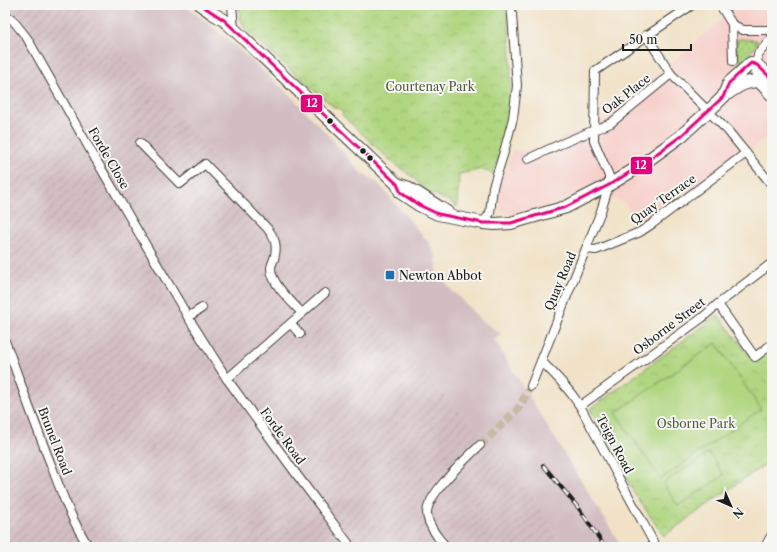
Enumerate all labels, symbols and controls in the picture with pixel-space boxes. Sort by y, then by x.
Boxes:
scale bar [623,26,691,52]
text: 50 m [629,32,658,47]
street label: Oak Place [599,70,653,117]
park label: Courtenay Park [385,79,476,94]
line badge: 12 [300,94,323,113]
text: 12 [306,96,318,110]
unlabelled marker [325,116,335,126]
street label: Forde Close [85,124,133,192]
unlabelled marker [358,146,368,156]
unlabelled marker [365,153,375,163]
line badge: 12 [630,156,653,175]
text: 12 [635,158,647,172]
street label: Quay Terrace [627,171,699,227]
street label: Quay Road [541,249,579,313]
place label: Newton Abbot [399,268,483,283]
marker: Newton Abbot [384,269,396,281]
street label: Osborne Street [630,294,709,358]
street label: Brunel Road [35,405,75,478]
street label: Forde Road [257,405,309,468]
street label: Teign Road [593,412,637,477]
park label: Osborne Park [657,416,736,431]
north arrow [711,486,751,526]
text: N [729,505,746,522]

